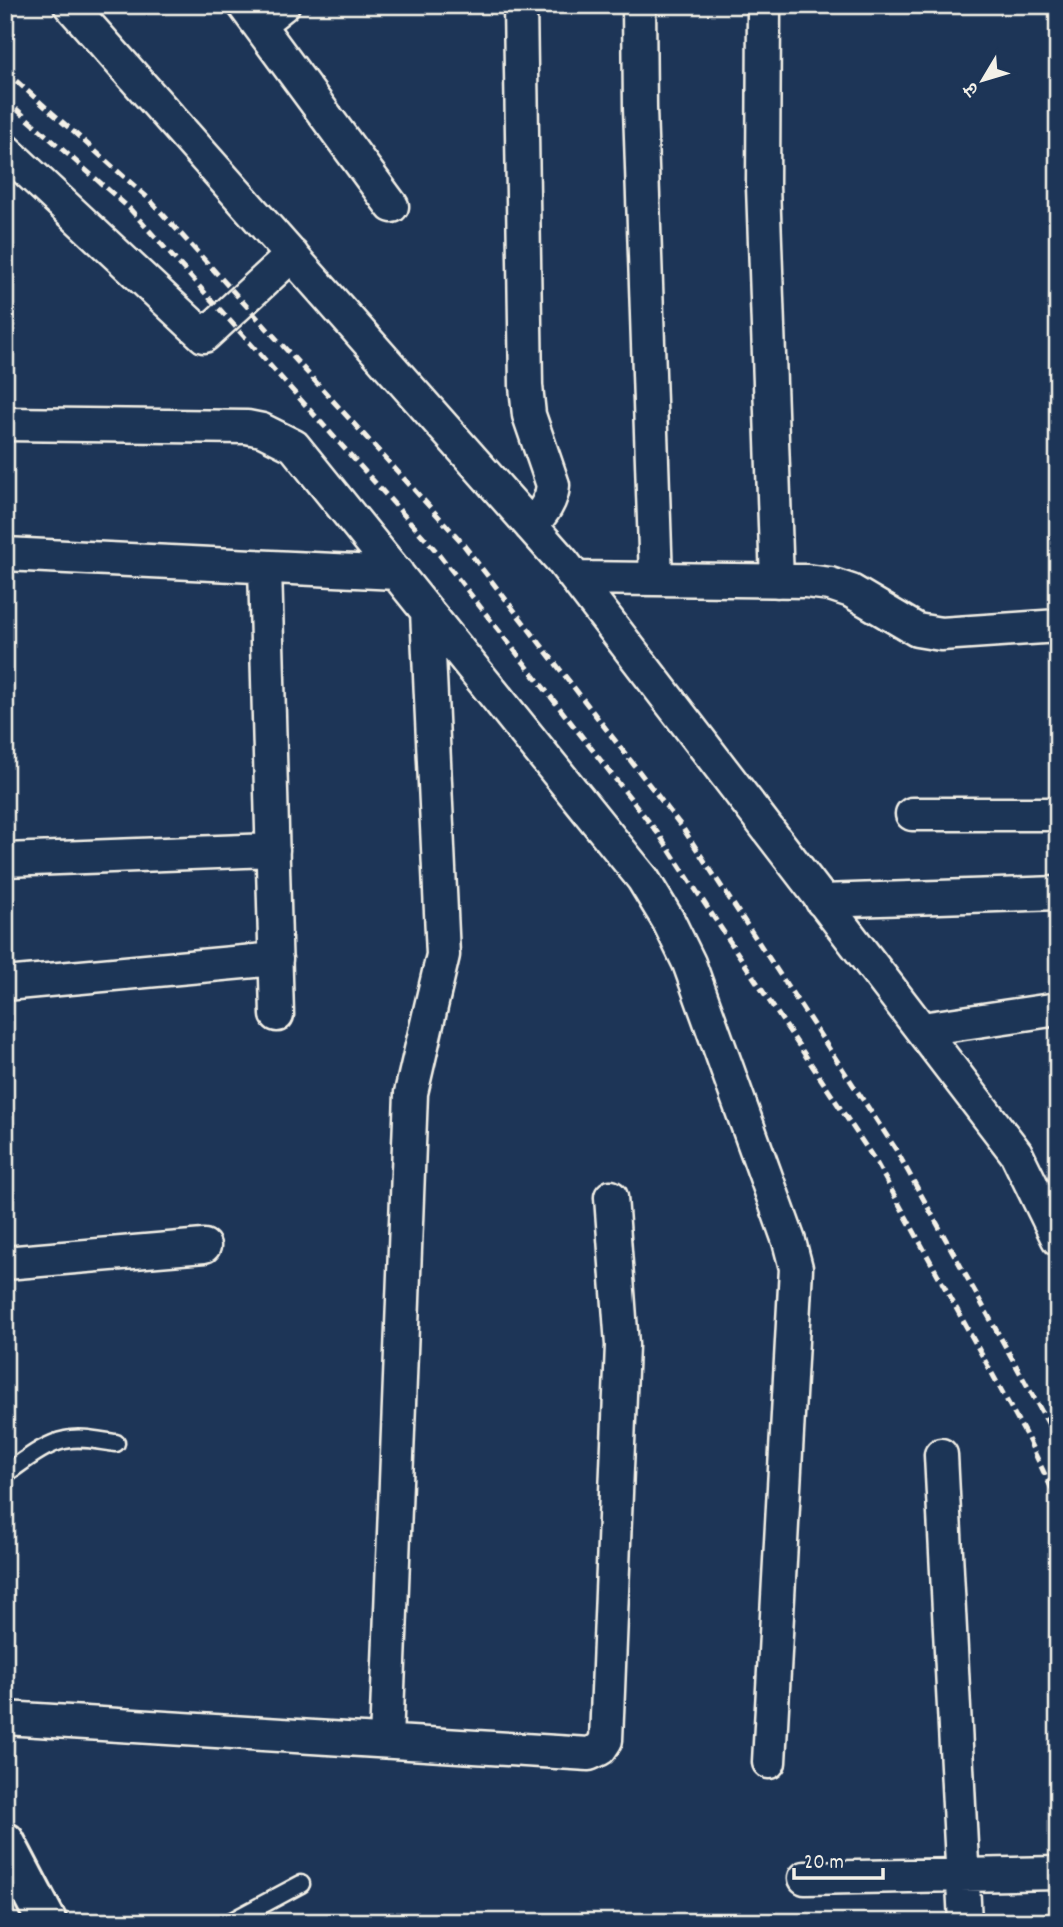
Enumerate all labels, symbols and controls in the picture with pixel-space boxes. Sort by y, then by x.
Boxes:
north arrow [948,46,1018,116]
text: उ [958,75,987,102]
scale bar [794,1836,883,1880]
text: 20 m [804,1849,844,1879]

